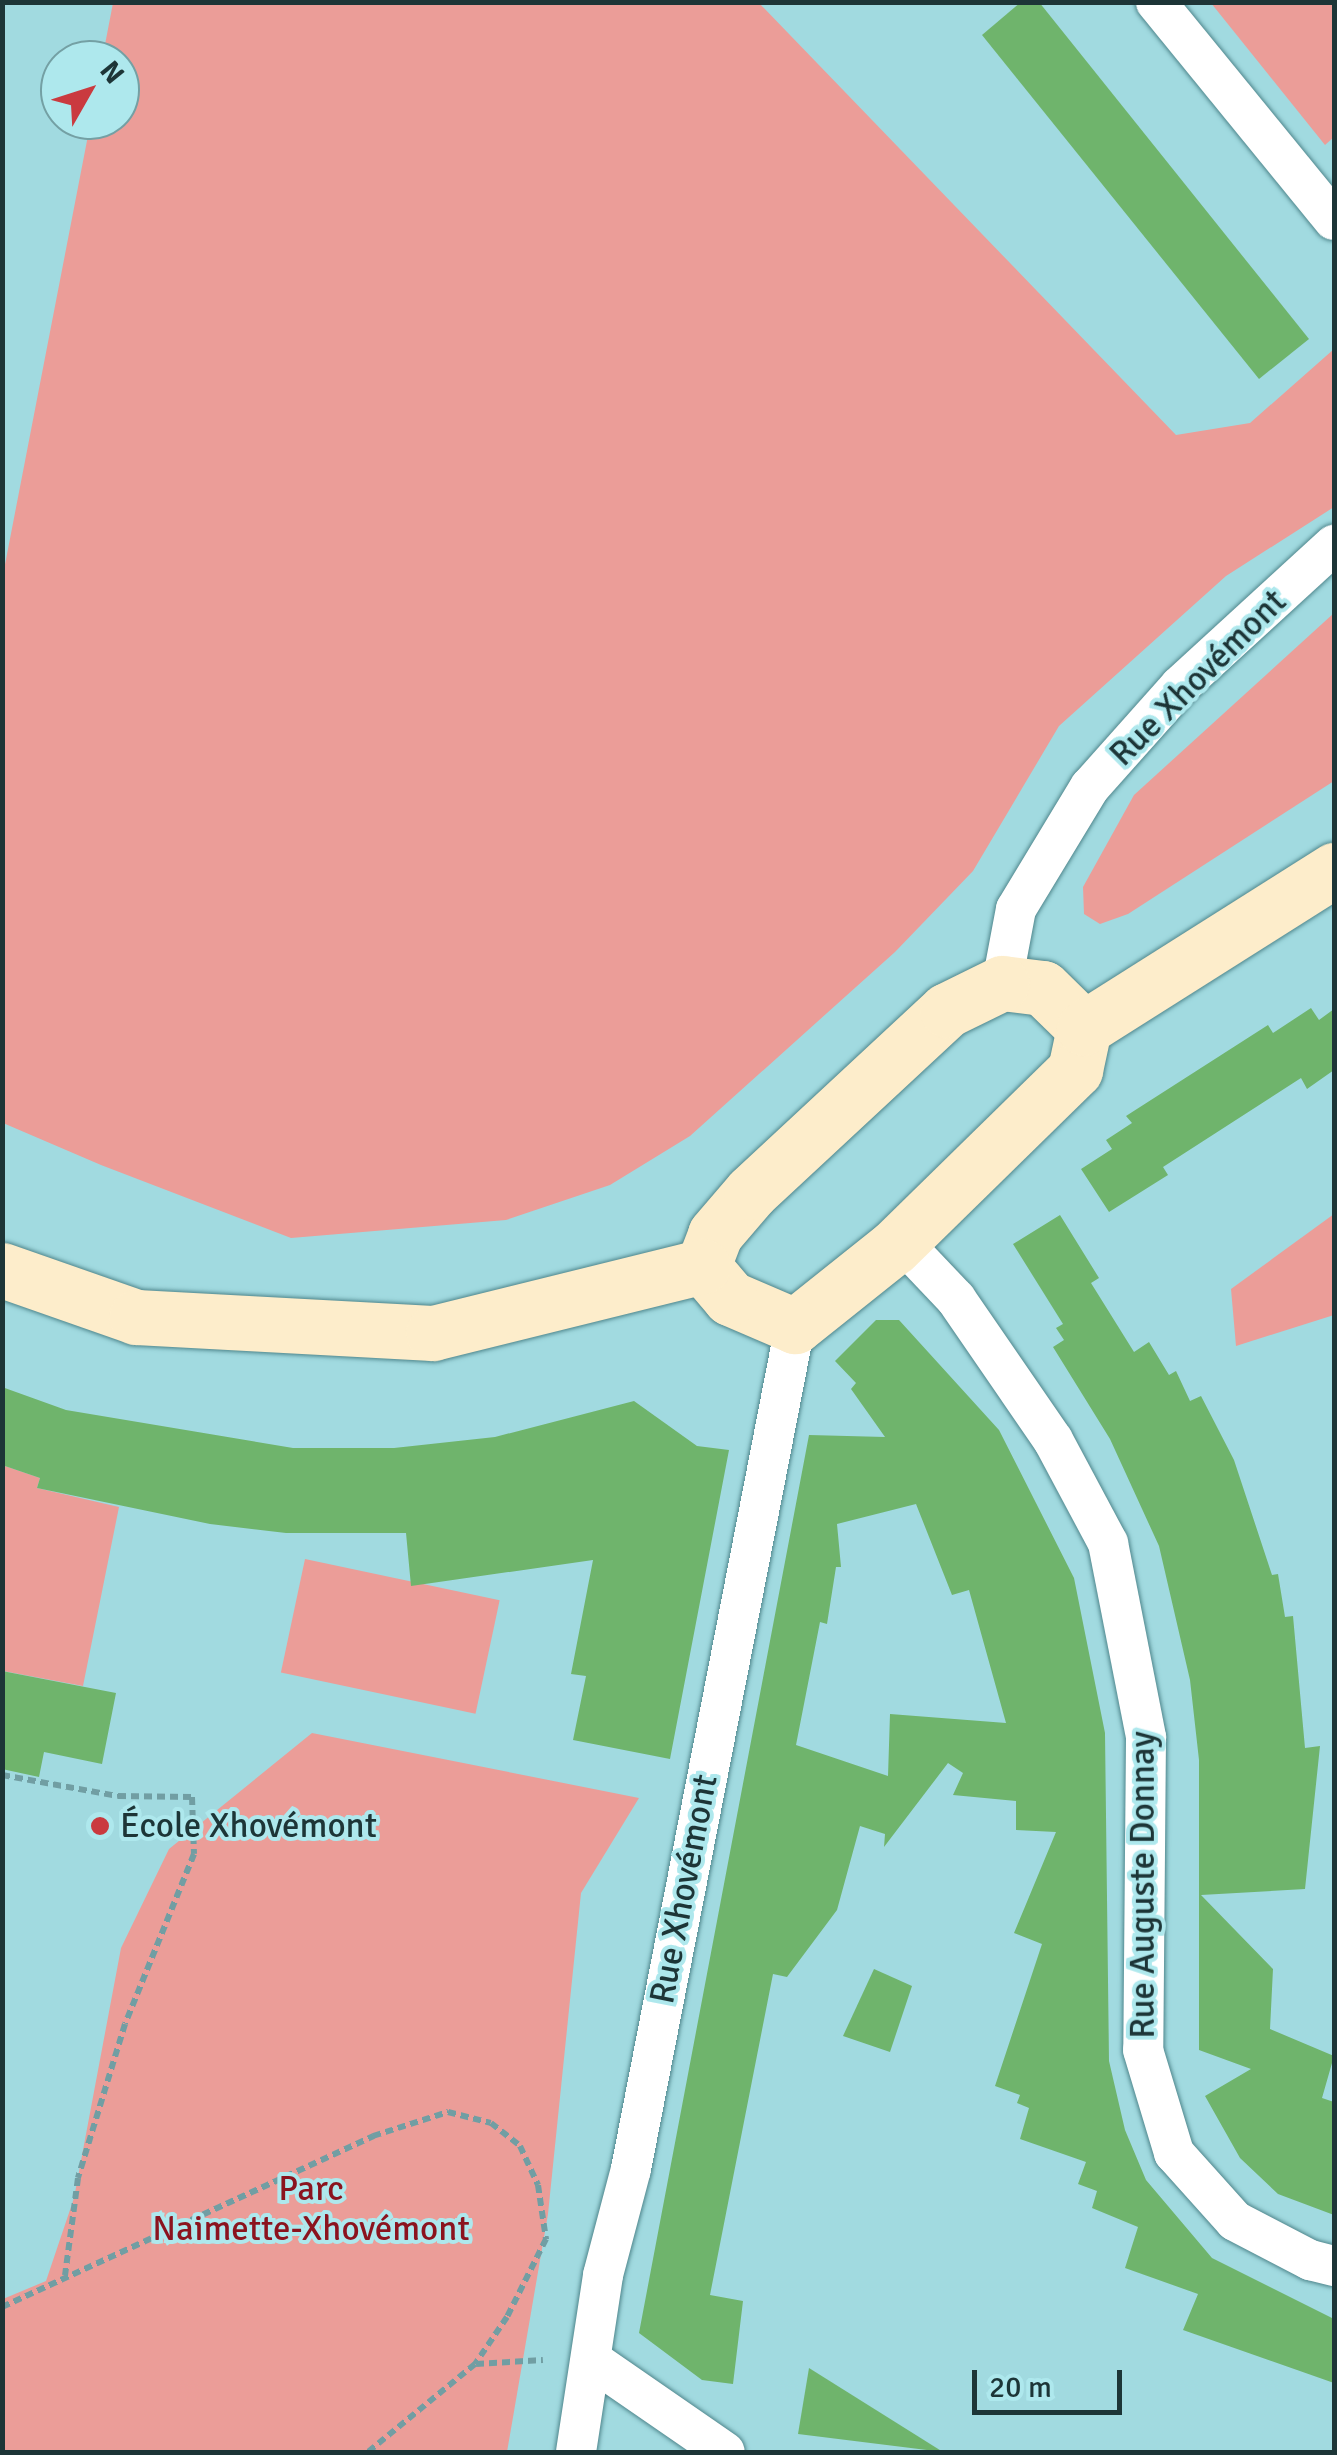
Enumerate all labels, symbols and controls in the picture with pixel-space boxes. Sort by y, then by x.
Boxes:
north arrow [40,40,140,140]
text: N [92,54,131,91]
street label: Rue Xhovémont [1101,581,1295,775]
street label: Rue Auguste Donnay [1122,1731,1164,2039]
street label: Rue Xhovémont [641,1771,727,2007]
place label: École Xhovémont [120,1805,377,1847]
marker: École Xhovémont [89,1815,111,1837]
park label: Parc Naimette-Xhovémont [152,2168,470,2250]
scale bar [977,2350,1127,2412]
text: 20 m [989,2369,1052,2406]

